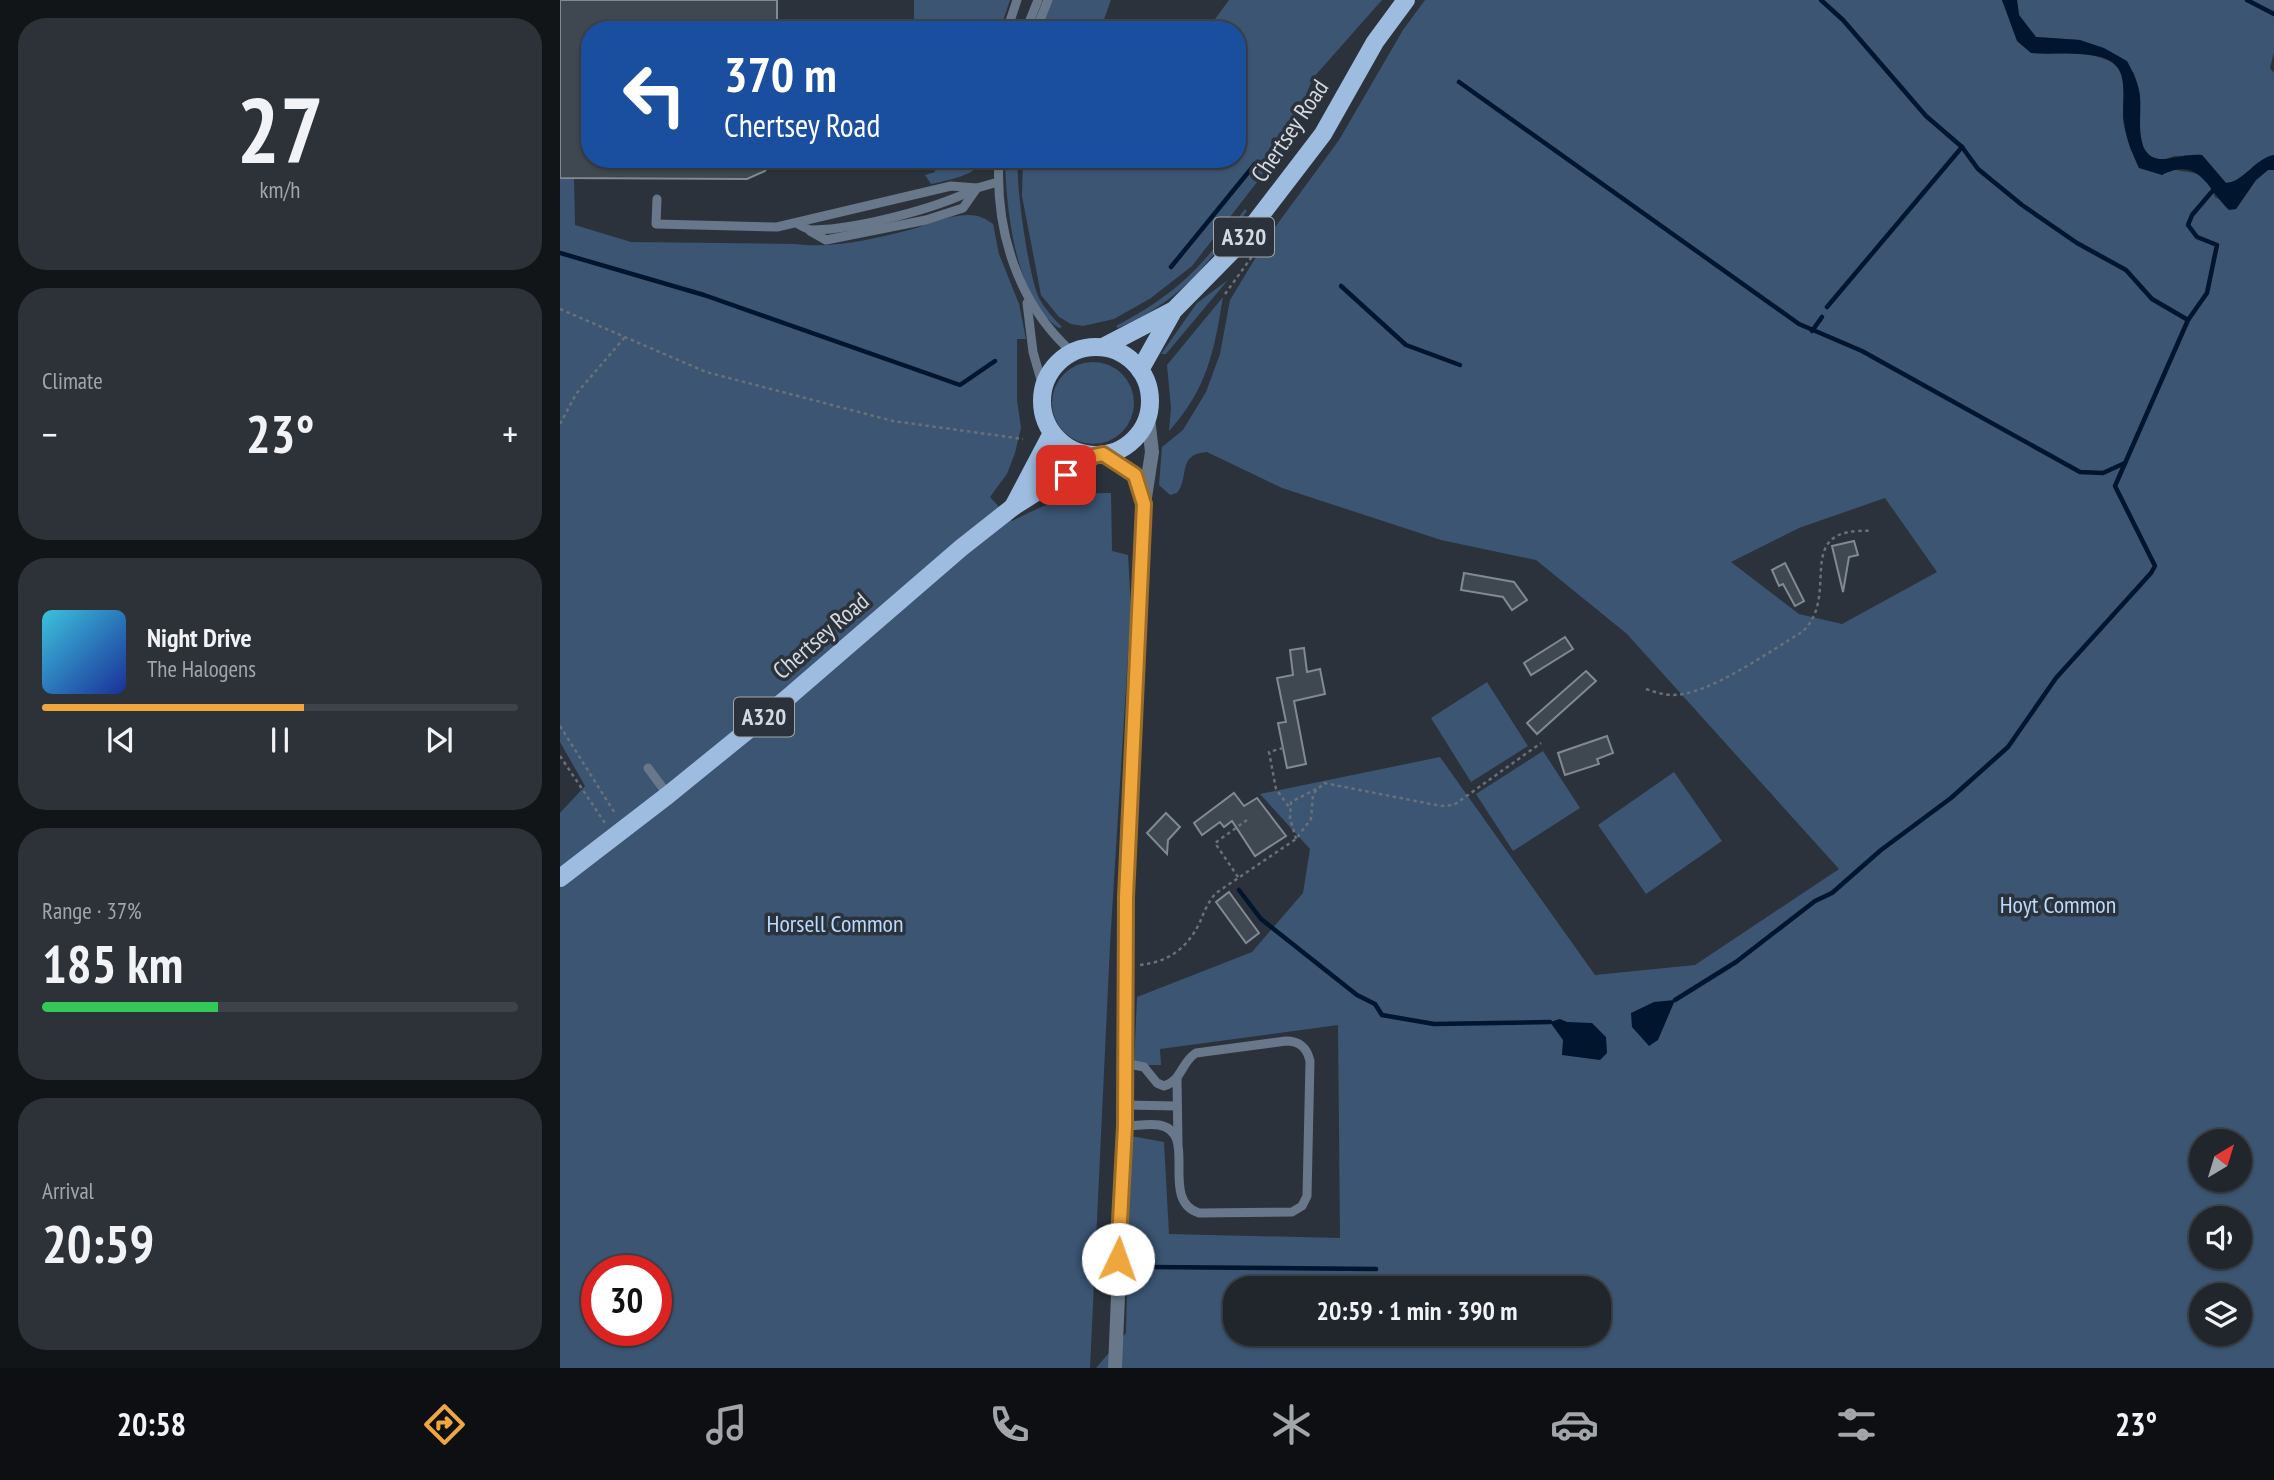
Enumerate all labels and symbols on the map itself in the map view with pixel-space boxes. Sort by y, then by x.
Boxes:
street label: Chertsey Road [1244,73,1335,188]
road number: A320 [1214,218,1274,256]
pin [1036,445,1096,505]
street label: Chertsey Road [766,585,875,686]
road number: A320 [734,698,794,736]
park label: Hoyt Common [2000,889,2116,920]
park label: Horsell Common [767,908,903,939]
north arrow [2189,1129,2252,1192]
position arrow [1081,1222,1155,1296]
speed limit sign: 30 [581,1255,672,1346]

